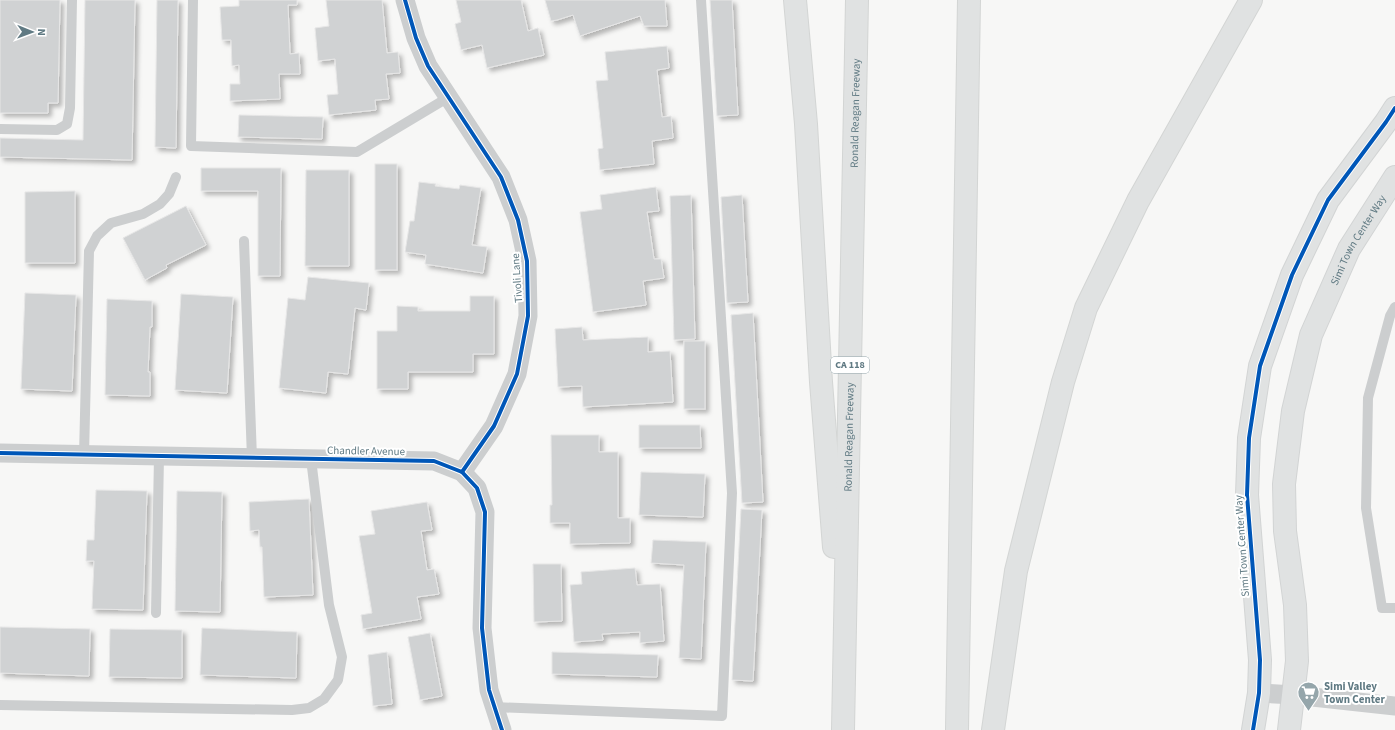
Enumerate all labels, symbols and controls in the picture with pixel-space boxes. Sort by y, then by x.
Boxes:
north arrow [12,12,52,52]
text: N [34,28,49,36]
street label: Ronald Reagan Freeway [846,58,863,168]
street label: Simi Town Center Way [1326,192,1389,288]
street label: Tivoli Lane [508,252,526,303]
road number: CA 118 [831,357,869,373]
street label: Ronald Reagan Freeway [840,382,857,492]
street label: Chandler Avenue [327,443,406,459]
street label: Simi Town Center Way [1231,495,1253,597]
supermarket icon: Simi Valley Town Center [1296,679,1322,712]
place label: Simi Valley Town Center [1324,679,1385,707]

